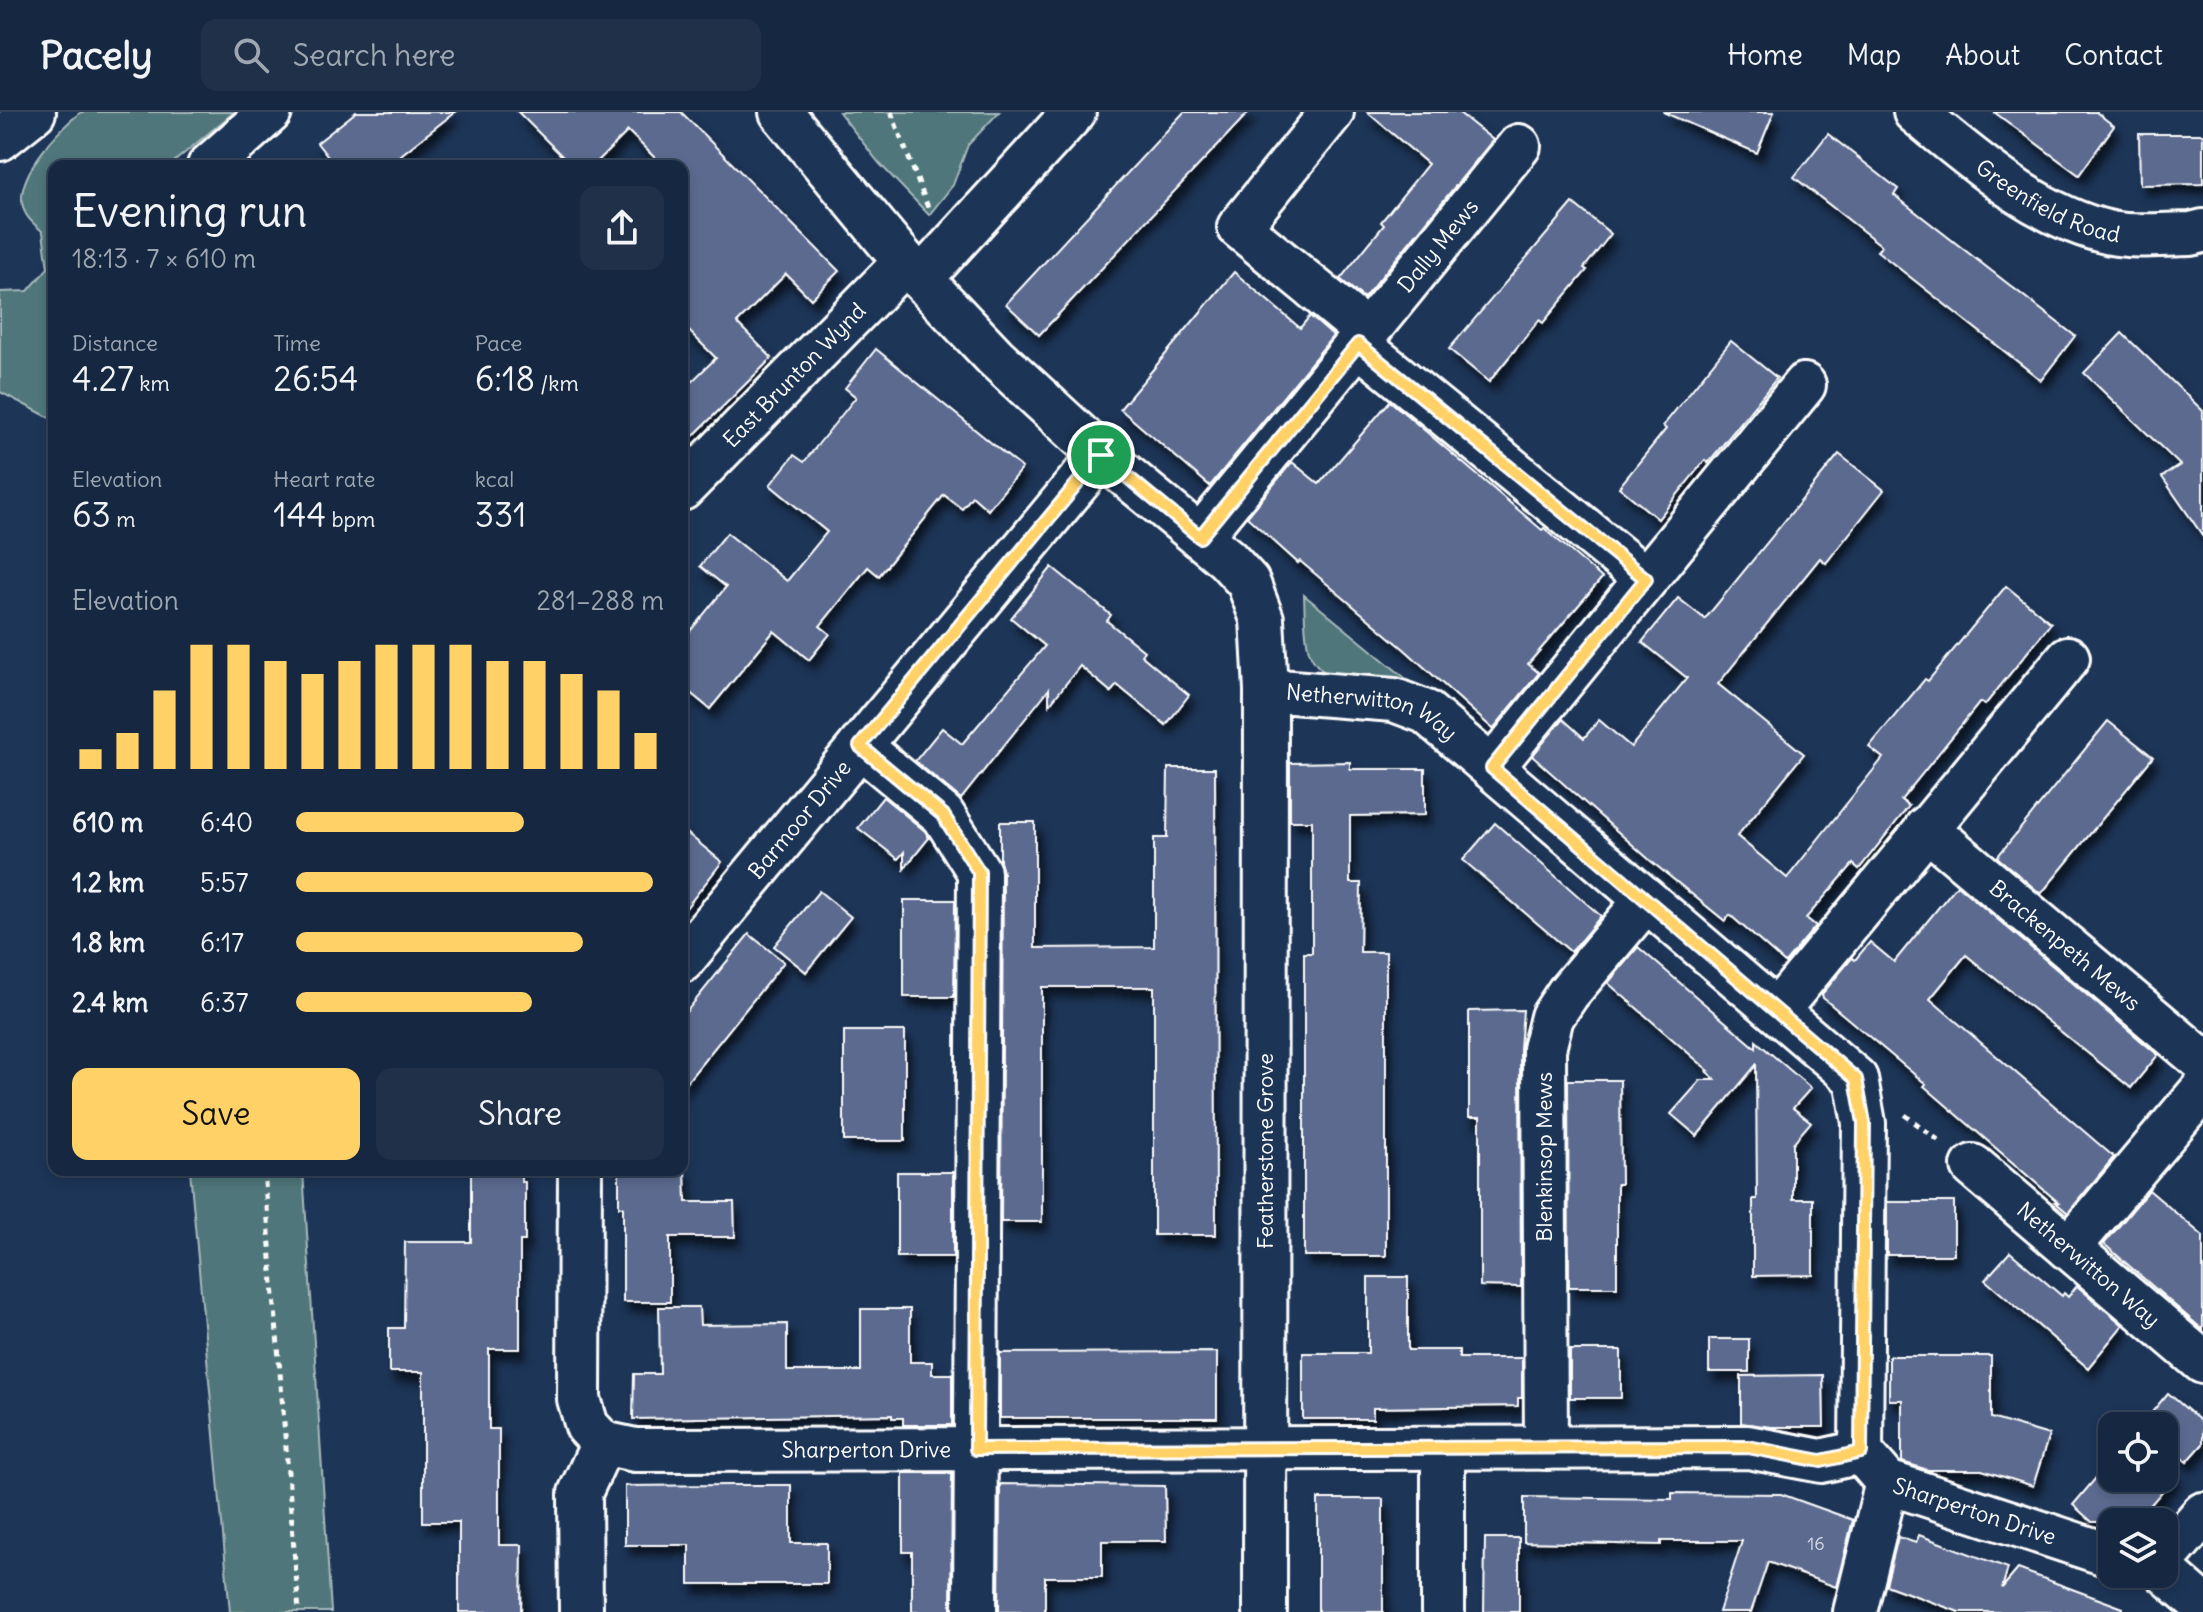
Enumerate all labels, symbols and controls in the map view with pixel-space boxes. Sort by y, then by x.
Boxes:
search box [201,19,761,91]
text: Pacely [40,32,153,79]
icon: search [229,33,273,77]
text: Search here [293,36,455,74]
text: Home [1727,37,1803,73]
text: Map [1847,37,1901,73]
text: About [1945,37,2020,73]
text: Contact [2064,37,2163,73]
street label: Greenfield Road [1970,153,2122,248]
text: Evening run [72,184,307,239]
button: share [580,186,664,270]
street label: Dally Mews [1391,193,1484,298]
text: 18:13 · 7 × 610 m [72,242,256,275]
street label: East Brunton Wynd [717,296,871,453]
text: Distance [72,329,158,357]
text: Time [273,329,321,357]
text: Pace [475,329,522,357]
text: 4.27 [72,357,134,400]
text: 26:54 [273,357,358,400]
text: 6:18 [475,357,535,400]
text: km [134,369,170,397]
text: /km [535,369,579,397]
pin [1067,421,1135,489]
icon: arrive [1079,433,1123,477]
text: Elevation [72,465,162,493]
text: Heart rate [273,465,375,493]
text: kcal [475,465,514,493]
text: 63 [72,493,111,536]
text: 144 [273,493,326,536]
text: 331 [475,493,526,536]
text: m [111,505,135,533]
text: bpm [326,505,375,533]
text: Elevation [72,584,179,617]
text: 281–288 m [536,584,664,617]
street label: Netherwitton Way [1285,678,1463,747]
street label: Barmoor Drive [742,754,857,885]
text: 610 m [72,806,143,839]
text: 6:40 [200,806,253,839]
text: 1.2 km [72,866,144,899]
text: 5:57 [200,866,249,899]
street label: Brackenpeth Mews [1984,874,2147,1017]
text: 1.8 km [72,926,145,959]
text: 6:17 [200,926,244,959]
text: 2.4 km [72,986,148,1019]
text: 6:37 [200,986,248,1019]
street label: Featherstone Grove [1251,1053,1279,1249]
button: Save [72,1068,360,1160]
button: Share [376,1068,664,1160]
street label: Blenkinsop Mews [1530,1072,1558,1242]
street label: Netherwitton Way [2011,1196,2166,1333]
map controls [2098,1412,2178,1588]
button: locate [2098,1412,2178,1492]
street label: Sharperton Drive [781,1435,951,1464]
street label: Sharperton Drive [1890,1471,2060,1551]
button: layers [2098,1508,2178,1588]
house number: 16 [1807,1532,1825,1555]

